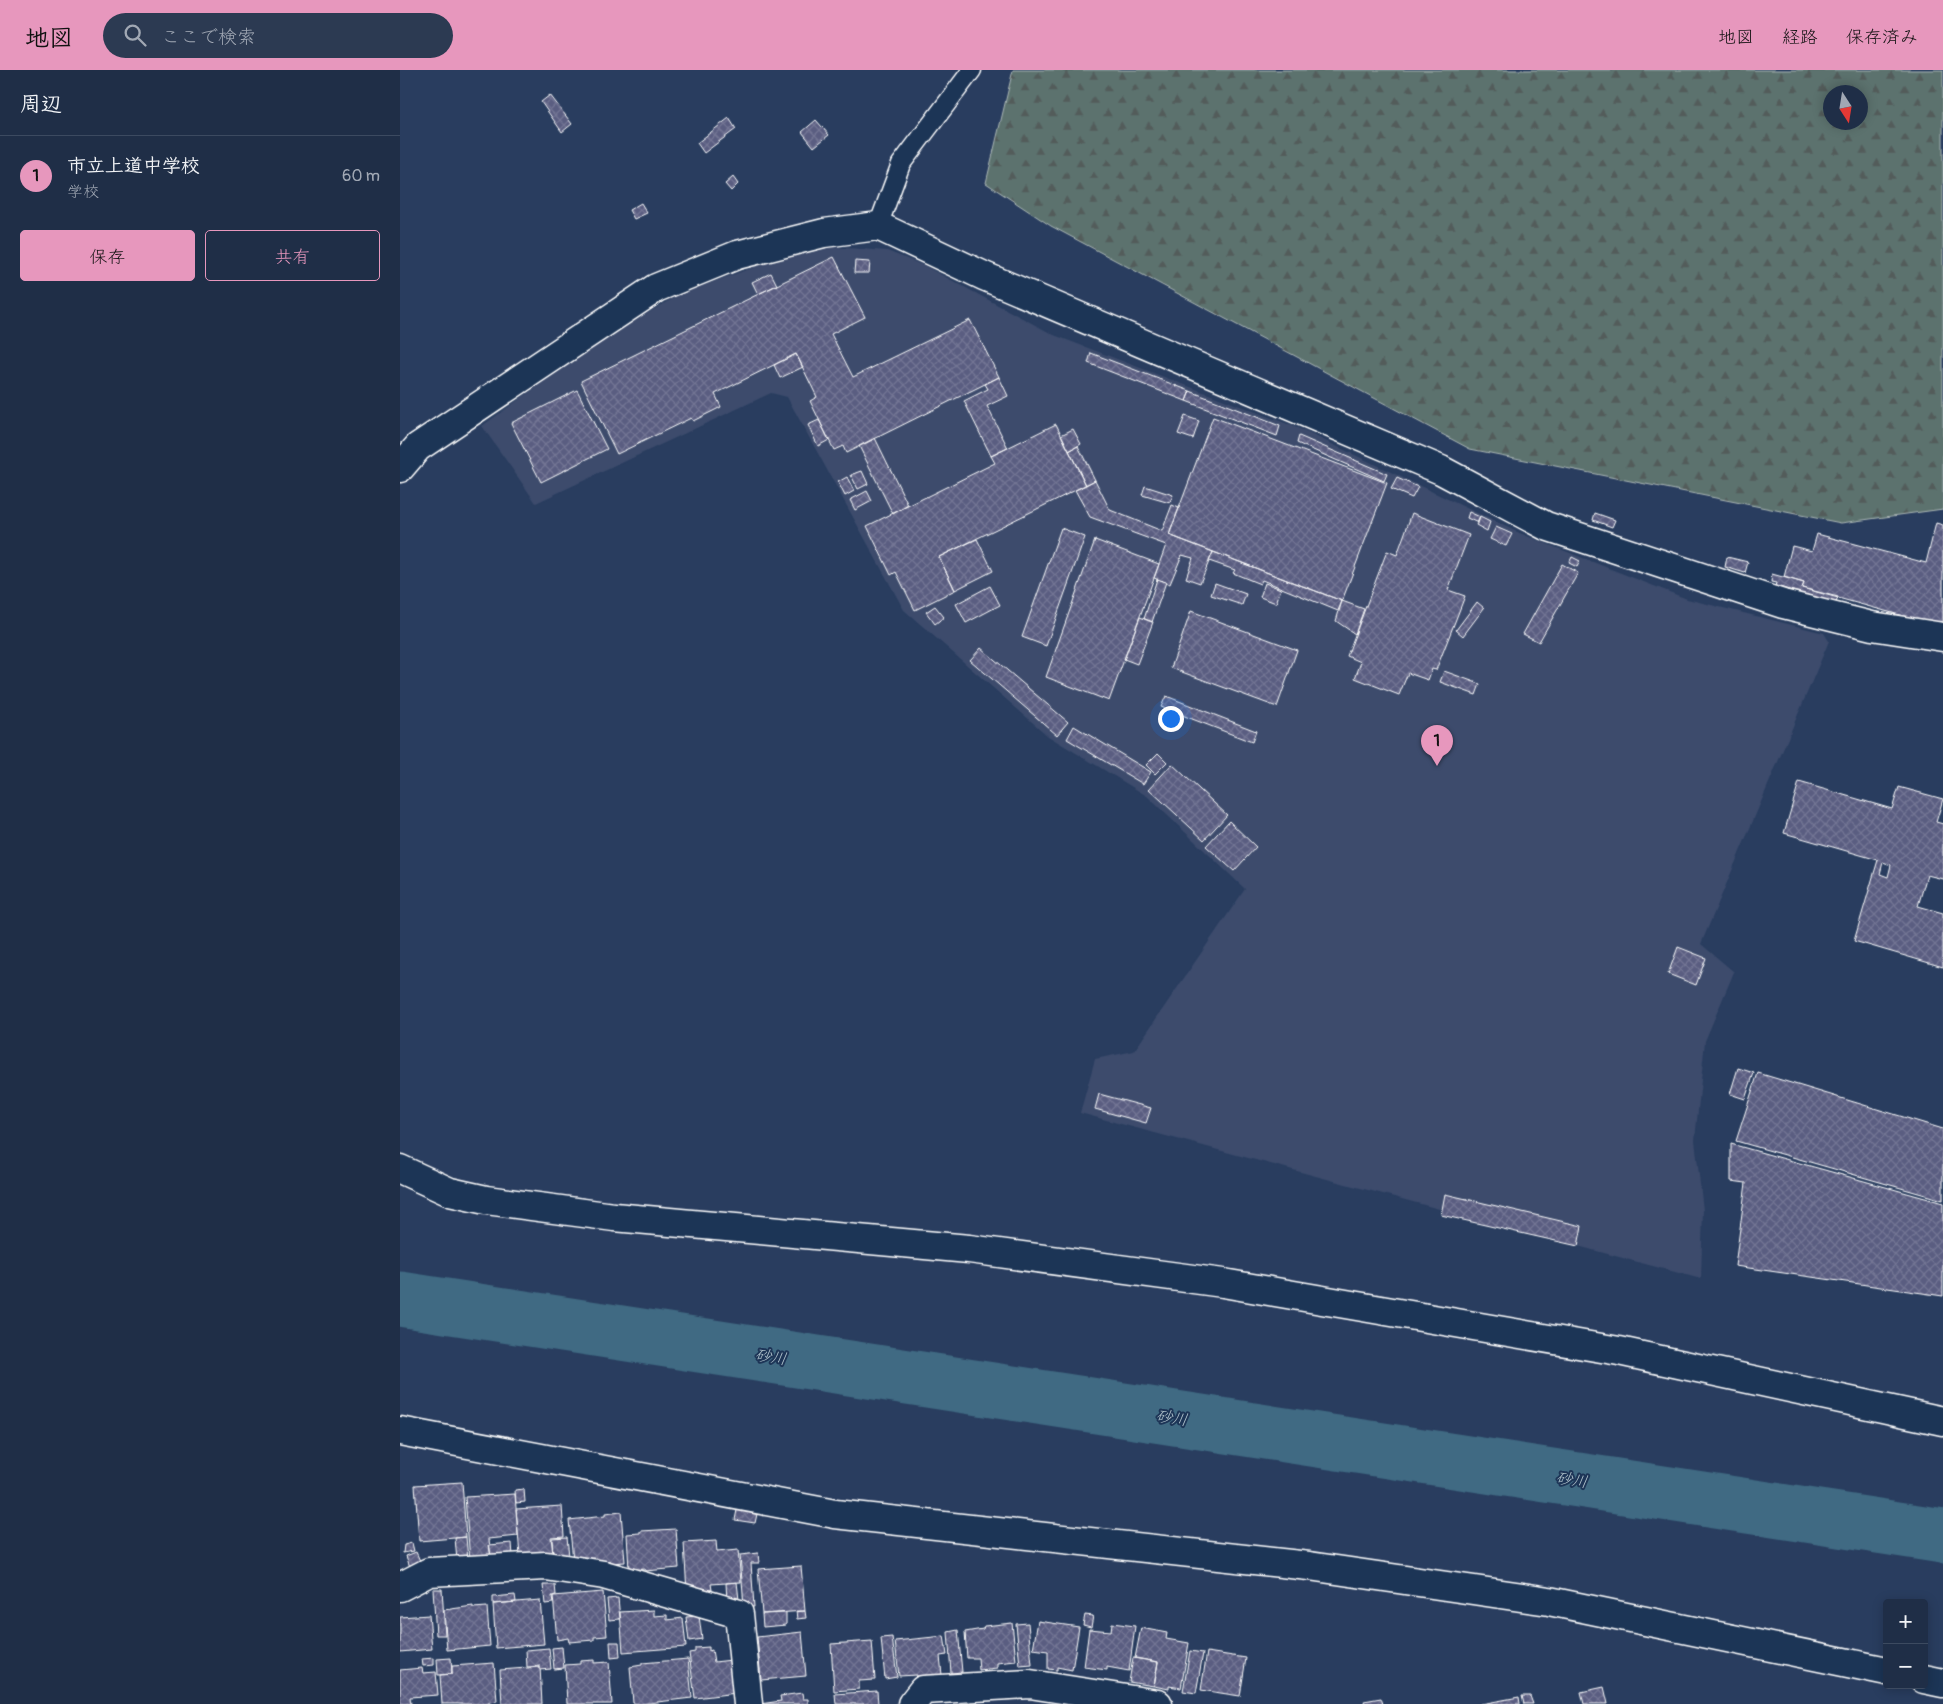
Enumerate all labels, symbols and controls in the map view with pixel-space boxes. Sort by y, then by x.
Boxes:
search box [103,13,453,58]
icon: search [121,21,149,49]
text: 地図 [25,24,73,53]
text: ここで検索 [161,25,256,49]
text: 地図 [1718,26,1754,49]
text: 経路 [1782,26,1818,49]
text: 保存済み [1846,26,1918,49]
north arrow [1823,85,1868,130]
text: 周辺 [20,91,62,118]
text: 市立上道中学校 [67,154,200,178]
text: 1 [33,166,39,186]
text: 60 m [342,166,380,186]
text: 学校 [67,182,99,202]
button: 保存 [20,230,195,281]
button: 共有 [205,230,380,281]
your location [1158,706,1184,732]
pin: 1 [1421,725,1453,766]
water label: 砂川 [753,1345,788,1369]
water label: 砂川 [1154,1406,1189,1430]
water label: 砂川 [1554,1468,1589,1492]
map controls [1883,1599,1928,1689]
button: + [1883,1599,1928,1644]
button: − [1883,1644,1928,1689]

